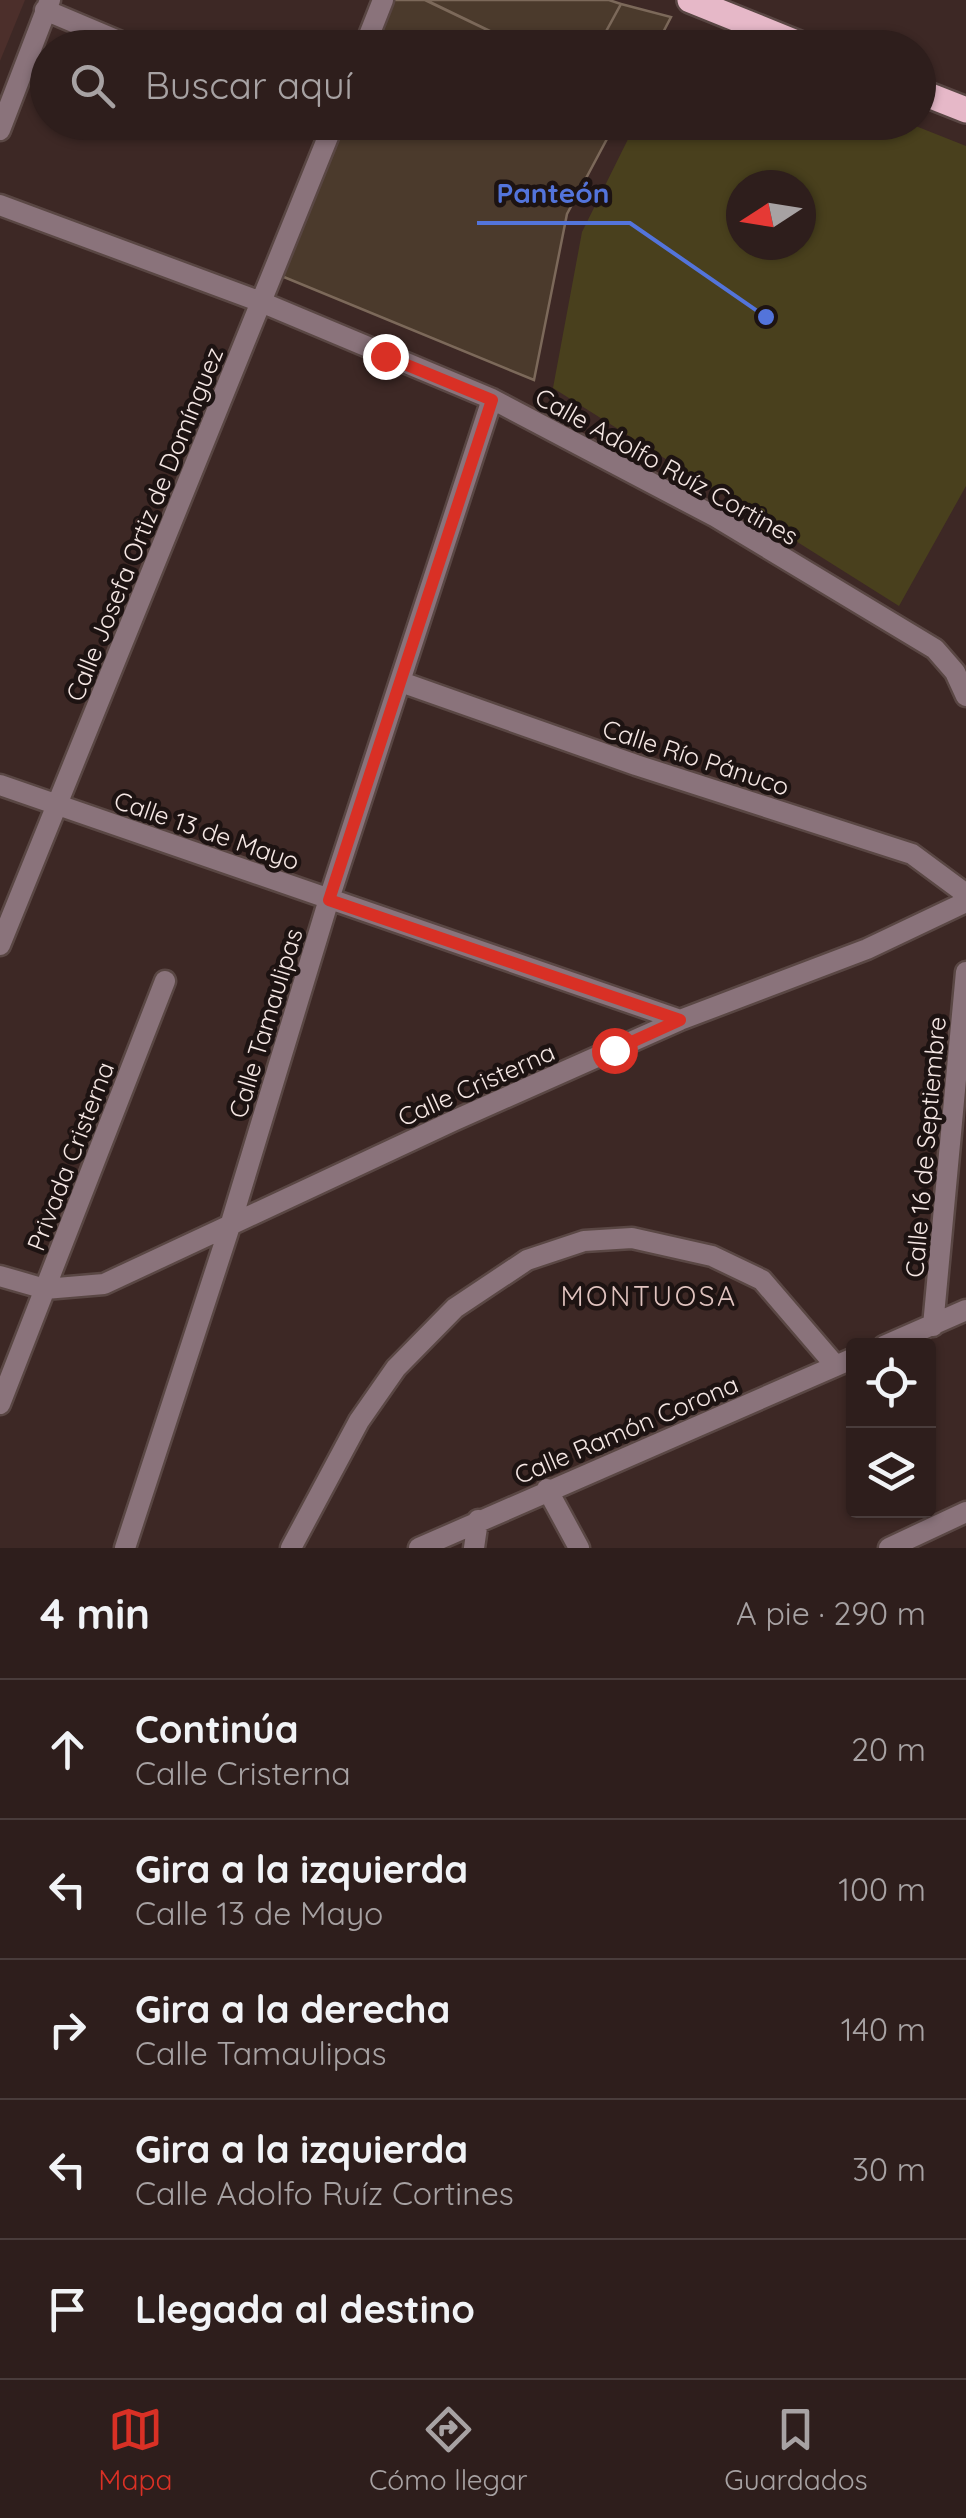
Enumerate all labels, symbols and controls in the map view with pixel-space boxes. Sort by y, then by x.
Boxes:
search box [30,30,936,140]
icon: search [65,58,120,113]
text: Buscar aquí [145,61,353,109]
callout: Panteón [477,165,630,223]
north arrow [726,170,816,260]
text: Panteón [496,175,610,210]
route end [363,334,409,380]
street label: Calle Josefa Ortiz de Domínguez [59,342,229,706]
street label: Calle Adolfo Ruíz Cortines [530,381,804,551]
street label: Calle Río Pánuco [599,712,793,802]
street label: Calle 13 de Mayo [110,784,304,876]
street label: Calle Tamaulipas [221,925,309,1121]
street label: Calle 16 de Septiembre [898,1015,952,1279]
route start [592,1028,638,1074]
street label: Calle Cristerna [393,1036,559,1132]
street label: Privada Cristerna [20,1057,120,1255]
district label: MONTUOSA [560,1278,738,1313]
map controls [846,1338,936,1518]
button: locate [846,1338,936,1428]
street label: Calle Ramón Corona [509,1368,743,1490]
button: layers [846,1428,936,1518]
text: 4 min [40,1587,150,1640]
text: A pie · 290 m [736,1593,926,1633]
text: Continúa [135,1705,299,1753]
icon: ahead [40,1722,95,1777]
text: 20 m [851,1729,926,1769]
text: Calle Cristerna [135,1753,351,1793]
text: Gira a la izquierda [135,1845,468,1893]
icon: left [40,1862,95,1917]
text: 100 m [838,1869,926,1909]
text: Calle 13 de Mayo [135,1893,383,1933]
text: Gira a la derecha [135,1985,450,2033]
icon: right [40,2002,95,2057]
text: 140 m [841,2009,926,2049]
text: Calle Tamaulipas [135,2033,387,2073]
text: Gira a la izquierda [135,2125,468,2173]
icon: left [40,2142,95,2197]
text: 30 m [852,2149,926,2189]
text: Calle Adolfo Ruíz Cortines [135,2173,514,2213]
icon: arrive [40,2282,95,2337]
text: Llegada al destino [135,2285,475,2333]
tab: Mapa [98,2402,172,2497]
tab: Cómo llegar [369,2402,528,2497]
tab: Guardados [724,2402,868,2497]

